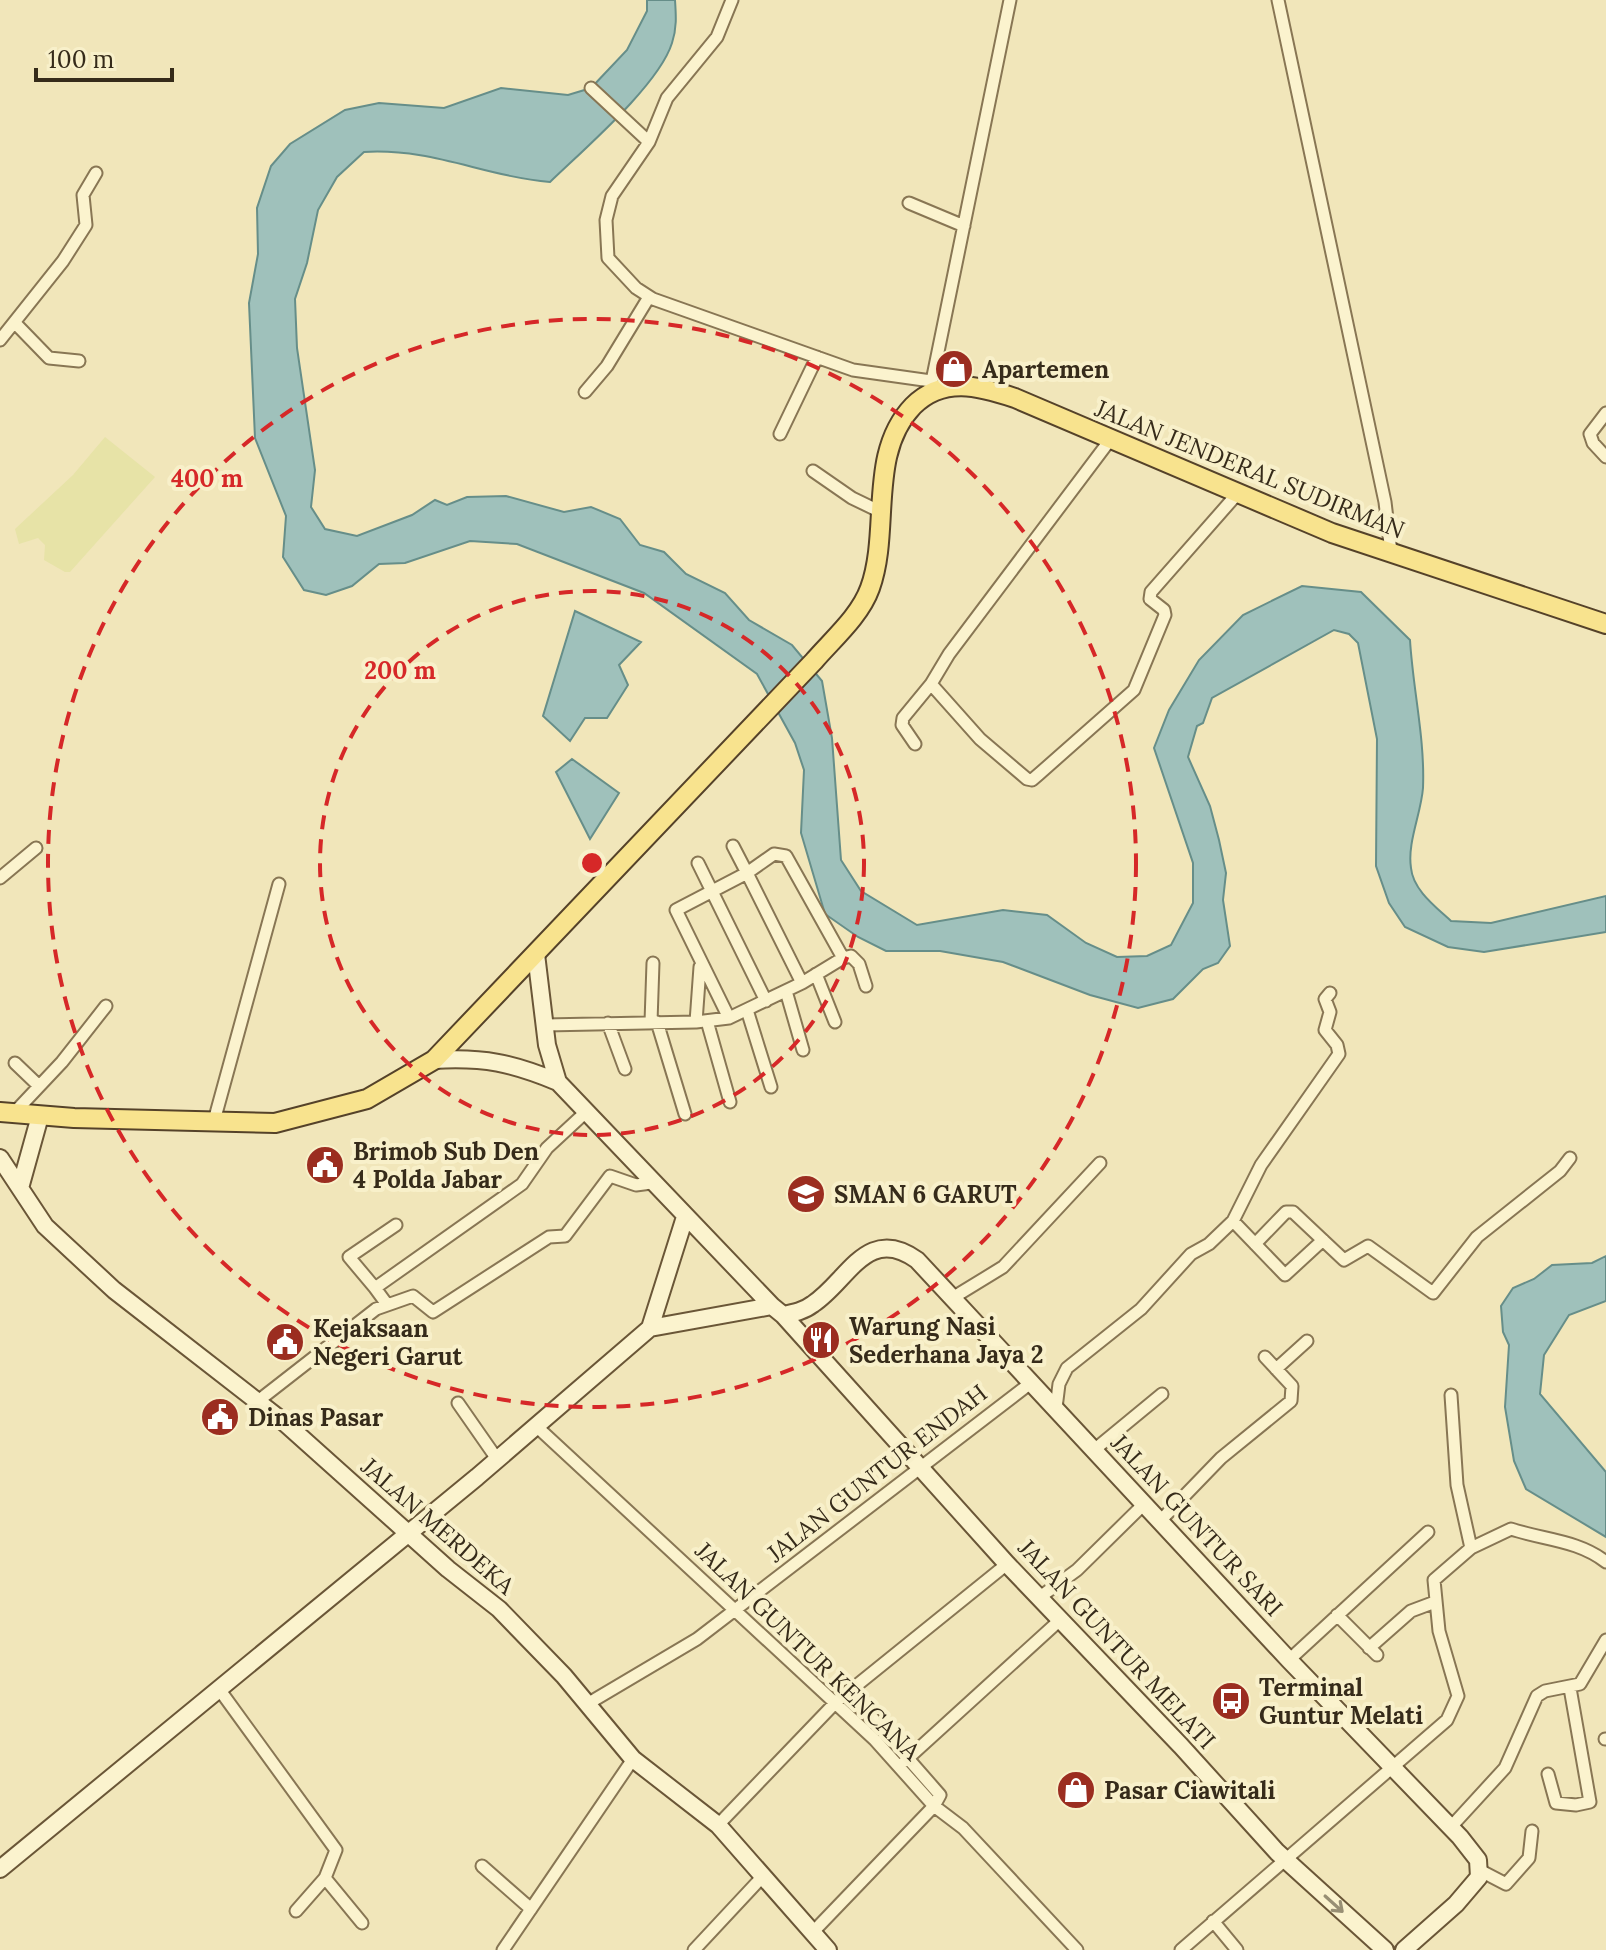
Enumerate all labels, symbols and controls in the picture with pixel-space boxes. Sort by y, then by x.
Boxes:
scale bar [36,32,172,82]
text: 100 m [48,44,114,75]
shop icon: Apartemen [933,348,975,390]
place label: Apartemen [982,354,1109,385]
street label: JALAN JENDERAL SUDIRMAN [1090,392,1409,545]
text: 400 m [171,463,243,494]
text: 200 m [364,655,436,686]
centre of rings [578,849,606,877]
place label: Brimob Sub Den 4 Polda Jabar [353,1136,539,1195]
public building icon: Brimob Sub Den 4 Polda Jabar [304,1144,346,1186]
school or university icon: SMAN 6 GARUT [785,1173,827,1215]
place label: SMAN 6 GARUT [834,1179,1017,1210]
place label: Warung Nasi Sederhana Jaya 2 [849,1311,1044,1370]
place label: Kejaksaan Negeri Garut [313,1313,464,1372]
restaurant icon: Warung Nasi Sederhana Jaya 2 [800,1319,842,1361]
public building icon: Kejaksaan Negeri Garut [264,1321,306,1363]
street label: JALAN GUNTUR ENDAH [760,1377,993,1569]
public building icon: Dinas Pasar [199,1396,241,1438]
place label: Dinas Pasar [248,1402,384,1433]
street label: JALAN GUNTUR SARI [1104,1427,1290,1623]
street label: JALAN MERDEKA [354,1450,522,1602]
street label: JALAN GUNTUR MELATI [1011,1532,1222,1755]
street label: JALAN GUNTUR KENCANA [688,1535,928,1767]
place label: Terminal Guntur Melati [1259,1672,1423,1731]
bus stop icon: Terminal Guntur Melati [1210,1680,1252,1722]
shop icon: Pasar Ciawitali [1055,1769,1097,1811]
place label: Pasar Ciawitali [1104,1775,1276,1806]
one-way arrow [1324,1895,1344,1913]

